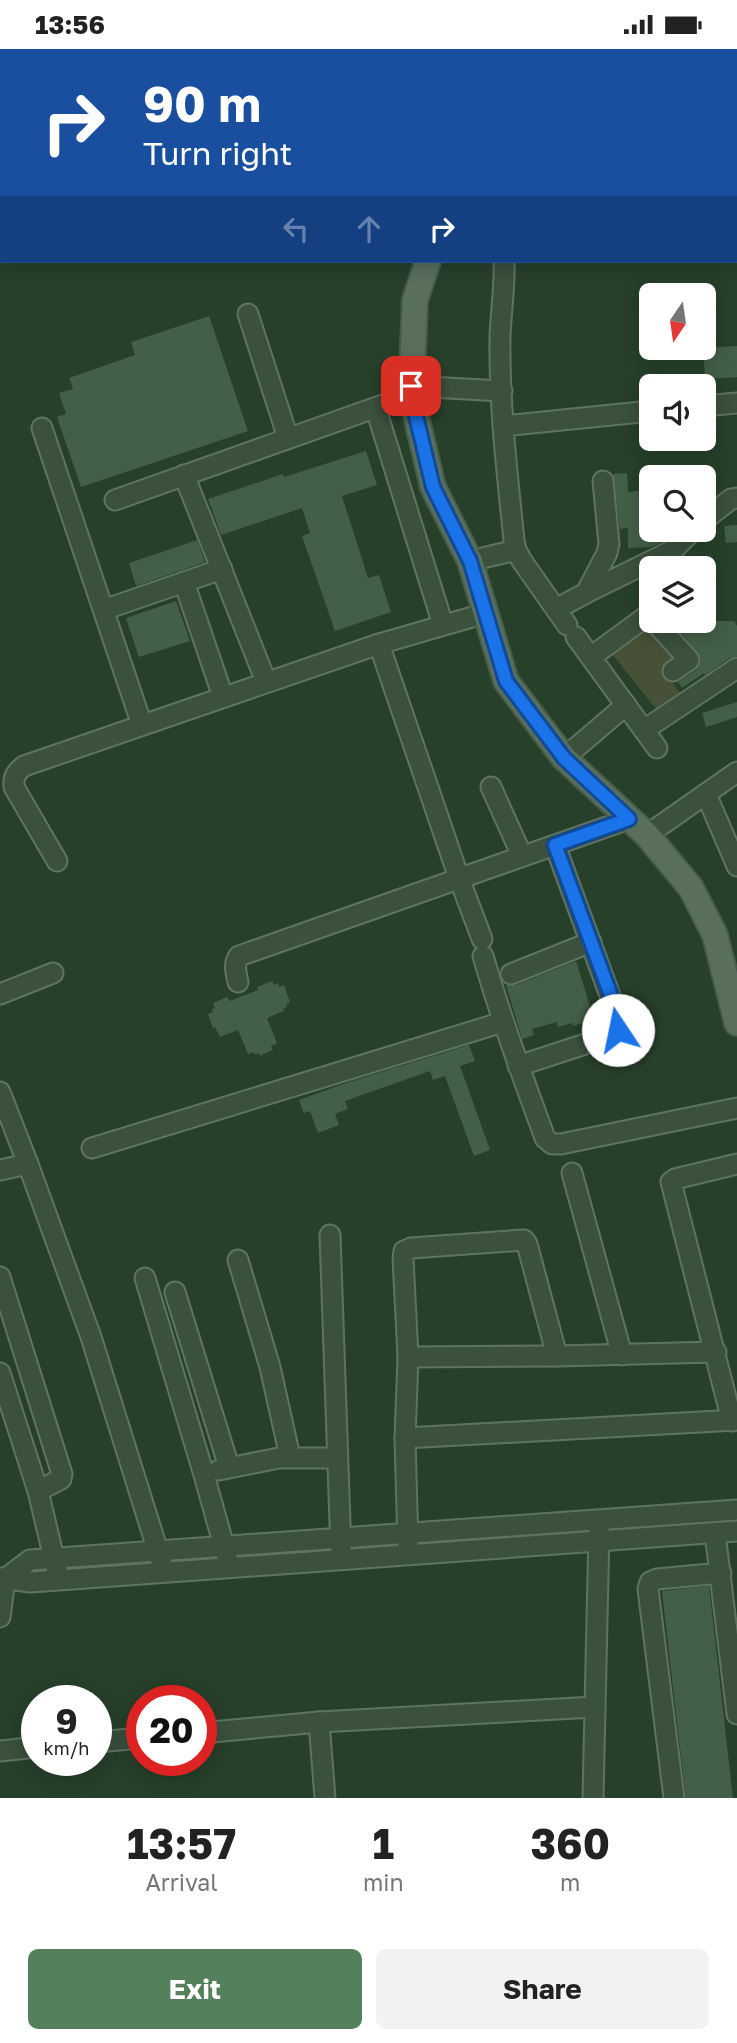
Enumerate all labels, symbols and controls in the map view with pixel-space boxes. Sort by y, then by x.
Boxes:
text: 13:56 [35,9,105,40]
text: 90 m [143,74,261,133]
icon: right [28,77,119,168]
text: Turn right [143,134,292,172]
icon: left [277,210,315,248]
icon: ahead [350,210,388,248]
icon: right [423,210,461,248]
north arrow [639,283,716,361]
map controls [639,283,716,633]
pin [381,356,441,416]
icon: arrive [392,367,430,405]
button: sound [639,374,716,451]
button: search [639,465,716,542]
button: layers [639,556,716,633]
position arrow [581,993,655,1067]
speed limit sign: 20 [126,1685,217,1776]
text: 9 [55,1700,78,1742]
text: km/h [44,1737,89,1759]
text: 13:57 [127,1818,236,1868]
text: 1 [372,1818,394,1868]
text: 360 [531,1818,610,1868]
text: Arrival [145,1868,218,1896]
text: min [363,1868,404,1896]
text: m [560,1868,580,1896]
button: Exit [28,1949,362,2029]
button: Share [376,1949,709,2029]

